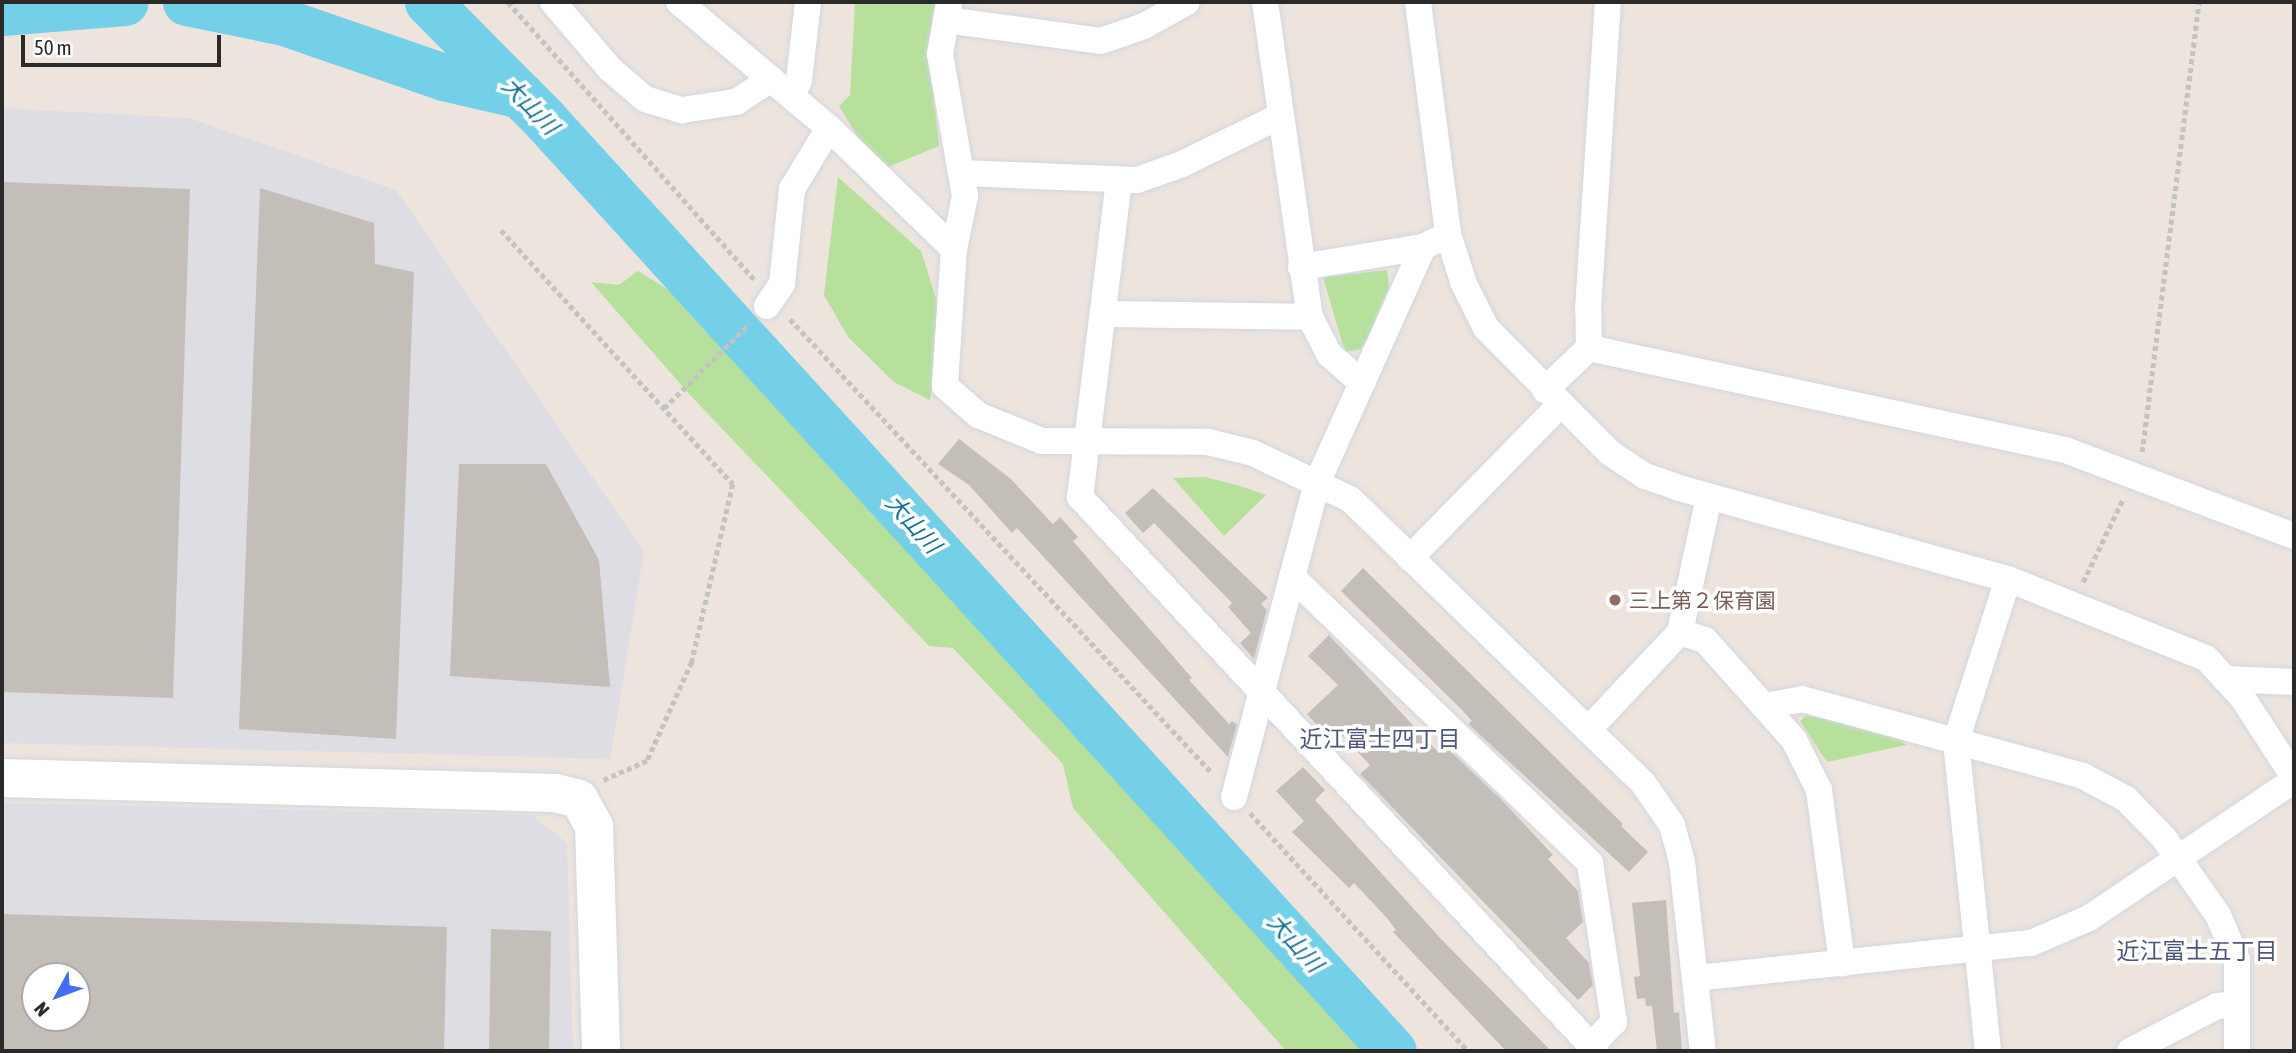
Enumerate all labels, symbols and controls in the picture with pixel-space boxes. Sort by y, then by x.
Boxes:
scale bar [24,21,224,65]
text: 50 m [34,35,72,59]
water label: 大山川 [496,72,564,140]
water label: 大山川 [880,489,946,559]
place label: 三上第２保育園 [1629,587,1776,613]
marker: 三上第２保育園 [1607,592,1623,608]
district label: 近江富士四丁目 [1300,725,1460,753]
water label: 大山川 [1262,908,1328,978]
district label: 近江富士五丁目 [2117,937,2277,965]
north arrow [21,962,91,1032]
text: N [30,998,54,1021]

